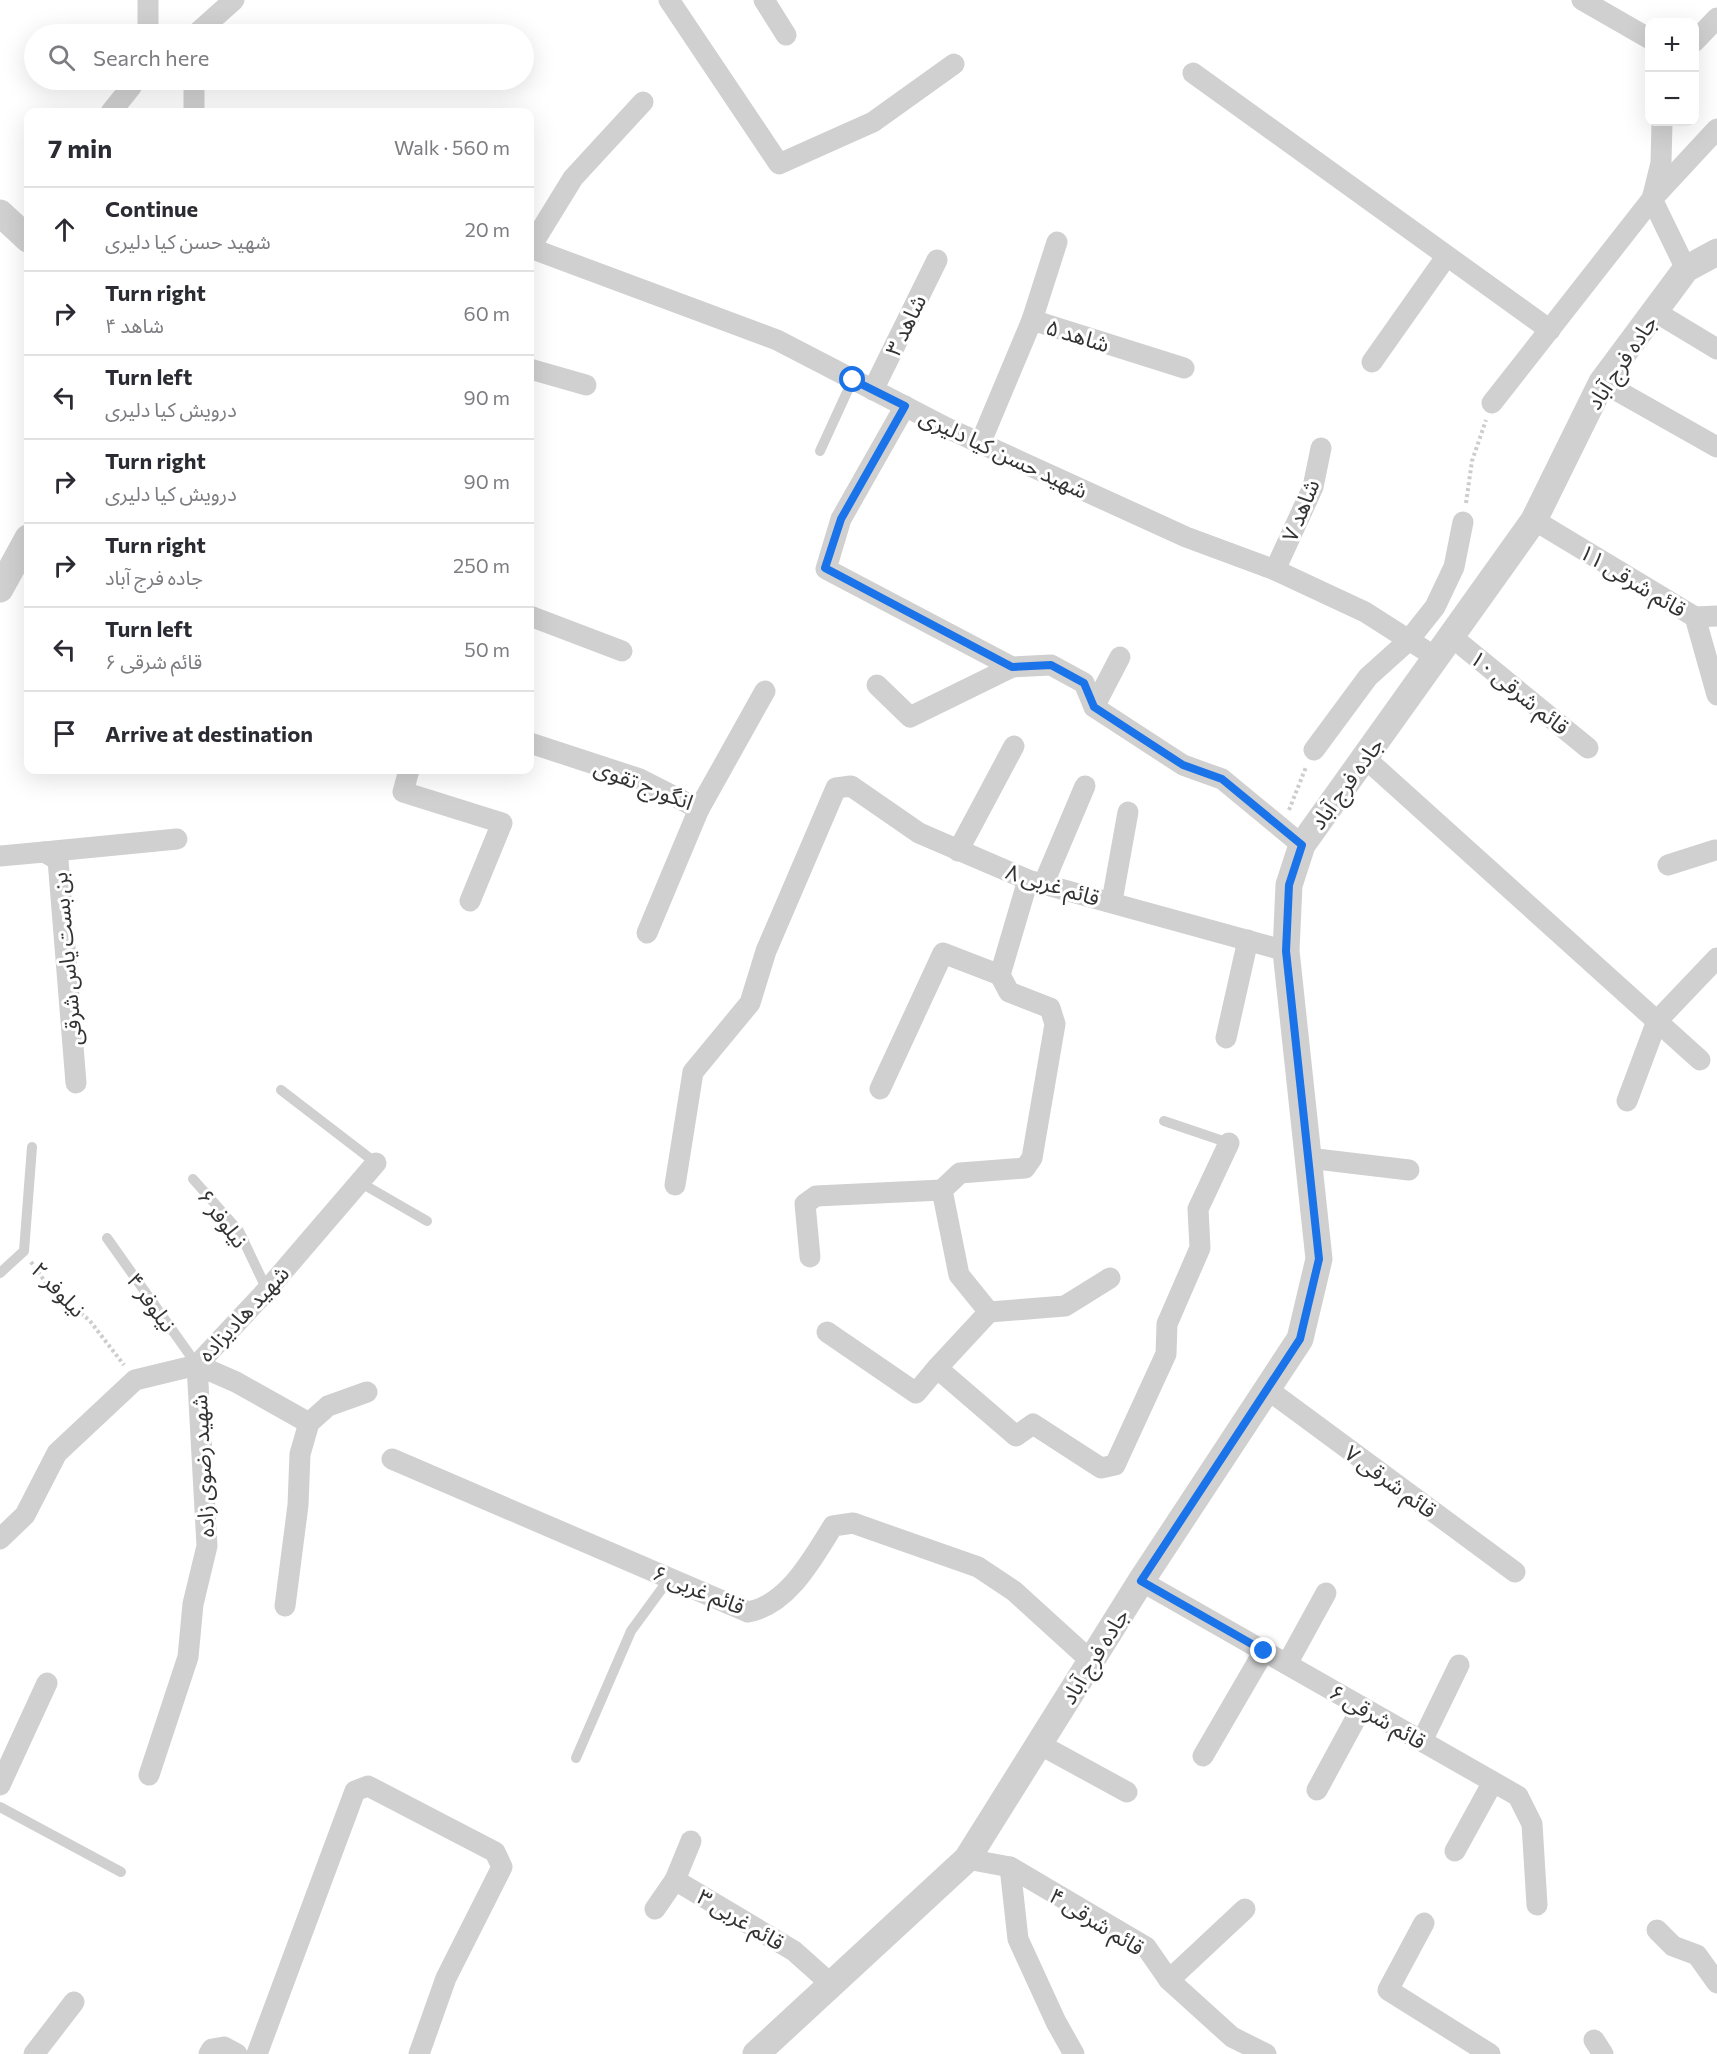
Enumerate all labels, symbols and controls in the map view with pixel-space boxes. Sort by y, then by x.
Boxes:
map controls [1645,18,1699,126]
button: + [1645,18,1699,72]
search box [24,24,534,90]
icon: search [45,41,78,74]
text: Search here [93,44,209,71]
button: − [1645,72,1699,126]
text: 7 min [48,132,112,163]
text: Walk · 560 m [394,135,510,159]
text: Continue [105,195,198,222]
icon: ahead [48,213,81,246]
text: 20 m [465,217,510,241]
text: شهید حسن کیا دلیری [105,229,271,253]
text: Turn right [105,279,206,306]
street label: شاهد ۳ [879,290,931,360]
icon: right [48,297,81,330]
text: 60 m [464,301,510,325]
street label: جاده فرج آباد [1580,310,1666,416]
text: شاهد ۴ [105,313,164,337]
street label: شاهد ۵ [1043,313,1113,357]
text: Turn left [105,363,192,390]
route start [839,366,865,392]
icon: left [48,381,81,414]
text: 90 m [464,385,510,409]
text: درویش کیا دلیری [105,397,237,421]
street label: شهید حسن کیا دلیری [916,402,1092,504]
text: Turn right [105,447,206,474]
icon: right [48,465,81,498]
text: 90 m [464,469,510,493]
street label: شاهد ۷ [1275,475,1325,545]
text: درویش کیا دلیری [105,481,237,505]
text: Turn right [105,531,206,558]
street label: قائم شرقی ۱۱ [1573,538,1691,626]
icon: right [48,549,81,582]
text: 250 m [453,553,510,577]
text: جاده فرج آباد [105,565,203,589]
text: Turn left [105,615,192,642]
icon: left [48,633,81,666]
text: 50 m [464,637,510,661]
street label: قائم شرقی ۱۰ [1463,644,1575,743]
text: قائم شرقی ۶ [105,649,202,673]
icon: arrive [48,717,81,750]
text: Arrive at destination [105,720,313,747]
street label: جاده فرج آباد [1303,731,1392,837]
street label: انگورج تقوی [589,753,697,819]
street label: قائم غربی ۸ [1002,857,1103,915]
street label: بن بست یاس شرقی [45,871,87,1047]
street label: نیلوفر ۶ [192,1183,254,1253]
street label: نیلوفر ۲ [26,1256,92,1322]
street label: شهید هادیزاده [192,1259,294,1367]
street label: نیلوفر ۴ [122,1267,182,1337]
street label: شهید رضوی زاده [185,1394,220,1538]
street label: قائم شرقی ۷ [1337,1439,1442,1527]
street label: قائم غربی ۶ [648,1558,749,1623]
street label: جاده فرج آباد [1054,1603,1137,1711]
route end [1250,1637,1276,1663]
street label: قائم شرقی ۶ [1323,1678,1431,1758]
street label: قائم شرقی ۴ [1042,1881,1149,1964]
street label: قائم غربی ۳ [691,1883,789,1959]

